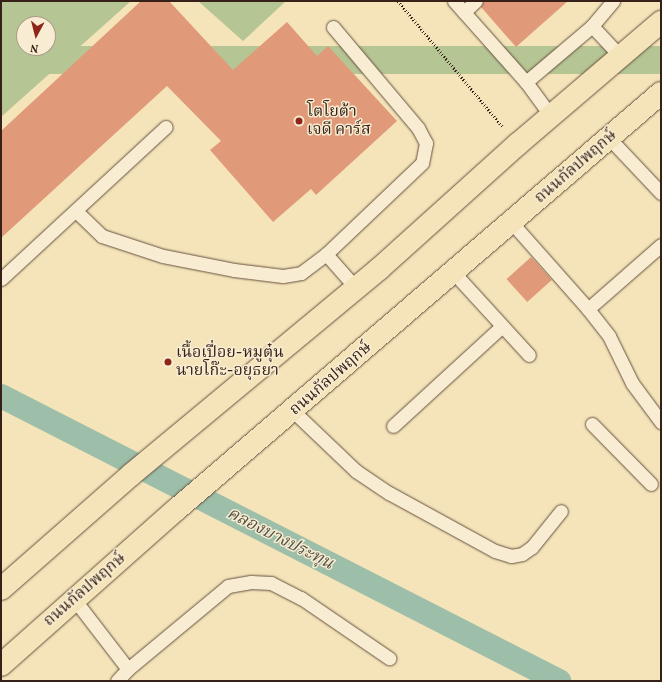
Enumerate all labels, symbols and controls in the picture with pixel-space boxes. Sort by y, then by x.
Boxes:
north arrow [16,16,56,56]
text: N [30,39,39,55]
place label: โตโยต้า เจดี คาร์ส [307,102,371,140]
marker: โตโยต้า เจดี คาร์ส [294,116,304,126]
street label: ถนนกัลปพฤกษ์ [531,126,621,208]
street label: ถนนกัลปพฤกษ์ [286,338,376,420]
place label: เนื้อเปื่อย-หมูตุ๋น นายโก๊ะ-อยุธยา [176,343,284,381]
marker: เนื้อเปื่อย-หมูตุ๋น นายโก๊ะ-อยุธยา [163,357,173,367]
water label: คลองบางประทุน [223,503,337,575]
street label: ถนนกัลปพฤกษ์ [40,549,130,631]

